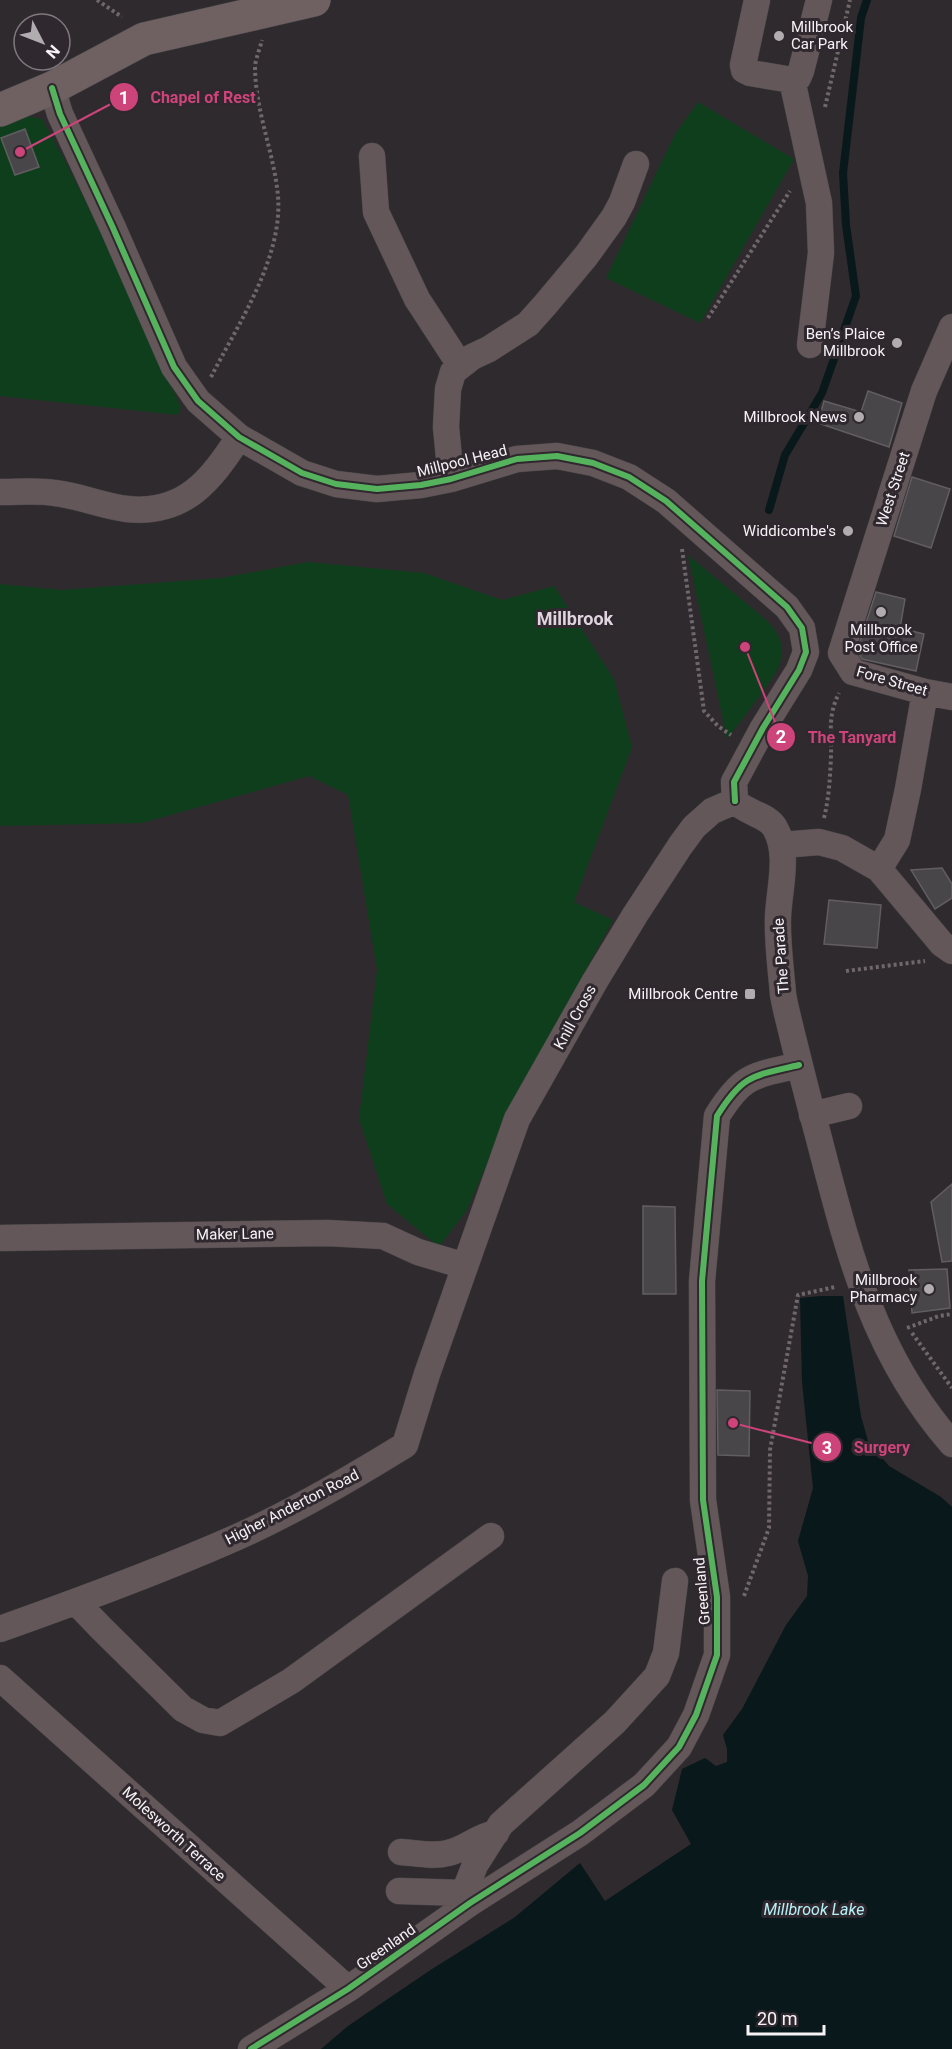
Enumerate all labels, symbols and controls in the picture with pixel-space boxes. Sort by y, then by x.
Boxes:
north arrow [12,12,72,72]
place label: Millbrook Car Park [791,18,854,53]
marker: Millbrook Car Park [772,29,786,43]
text: N [42,41,64,62]
callout: Chapel of Rest [109,80,268,114]
text: 1 [119,87,129,108]
text: Chapel of Rest [150,88,256,107]
place label: Ben’s Plaice Millbrook [806,325,885,360]
marker: Ben’s Plaice Millbrook [890,336,904,350]
place label: Millbrook News [744,408,847,426]
marker: Millbrook News [852,410,866,424]
street label: Millpool Head [415,441,509,481]
street label: West Street [873,450,913,528]
place label: Widdicombe's [743,522,836,540]
marker: Widdicombe's [841,524,855,538]
marker: Millbrook Post Office [874,605,888,619]
district label: Millbrook [537,608,614,629]
place label: Millbrook Post Office [844,621,918,656]
street label: Fore Street [854,662,930,700]
callout: The Tanyard [766,720,909,754]
text: 2 [776,726,786,747]
text: The Tanyard [808,728,896,747]
street label: The Parade [769,918,793,994]
street label: Knill Cross [550,982,600,1052]
place label: Millbrook Centre [628,985,738,1003]
marker: Millbrook Centre [743,987,757,1001]
street label: Maker Lane [196,1224,274,1244]
place label: Millbrook Pharmacy [850,1271,917,1306]
marker: Millbrook Pharmacy [922,1282,936,1296]
callout: Surgery [812,1430,923,1464]
text: 3 [822,1437,832,1458]
text: Surgery [854,1438,911,1457]
street label: Higher Anderton Road [222,1466,362,1548]
street label: Greenland [690,1556,714,1626]
street label: Molesworth Terrace [119,1783,229,1885]
water label: Millbrook Lake [764,1900,864,1919]
street label: Greenland [353,1920,419,1974]
scale bar [748,1998,824,2036]
text: 20 m [757,2008,797,2029]

